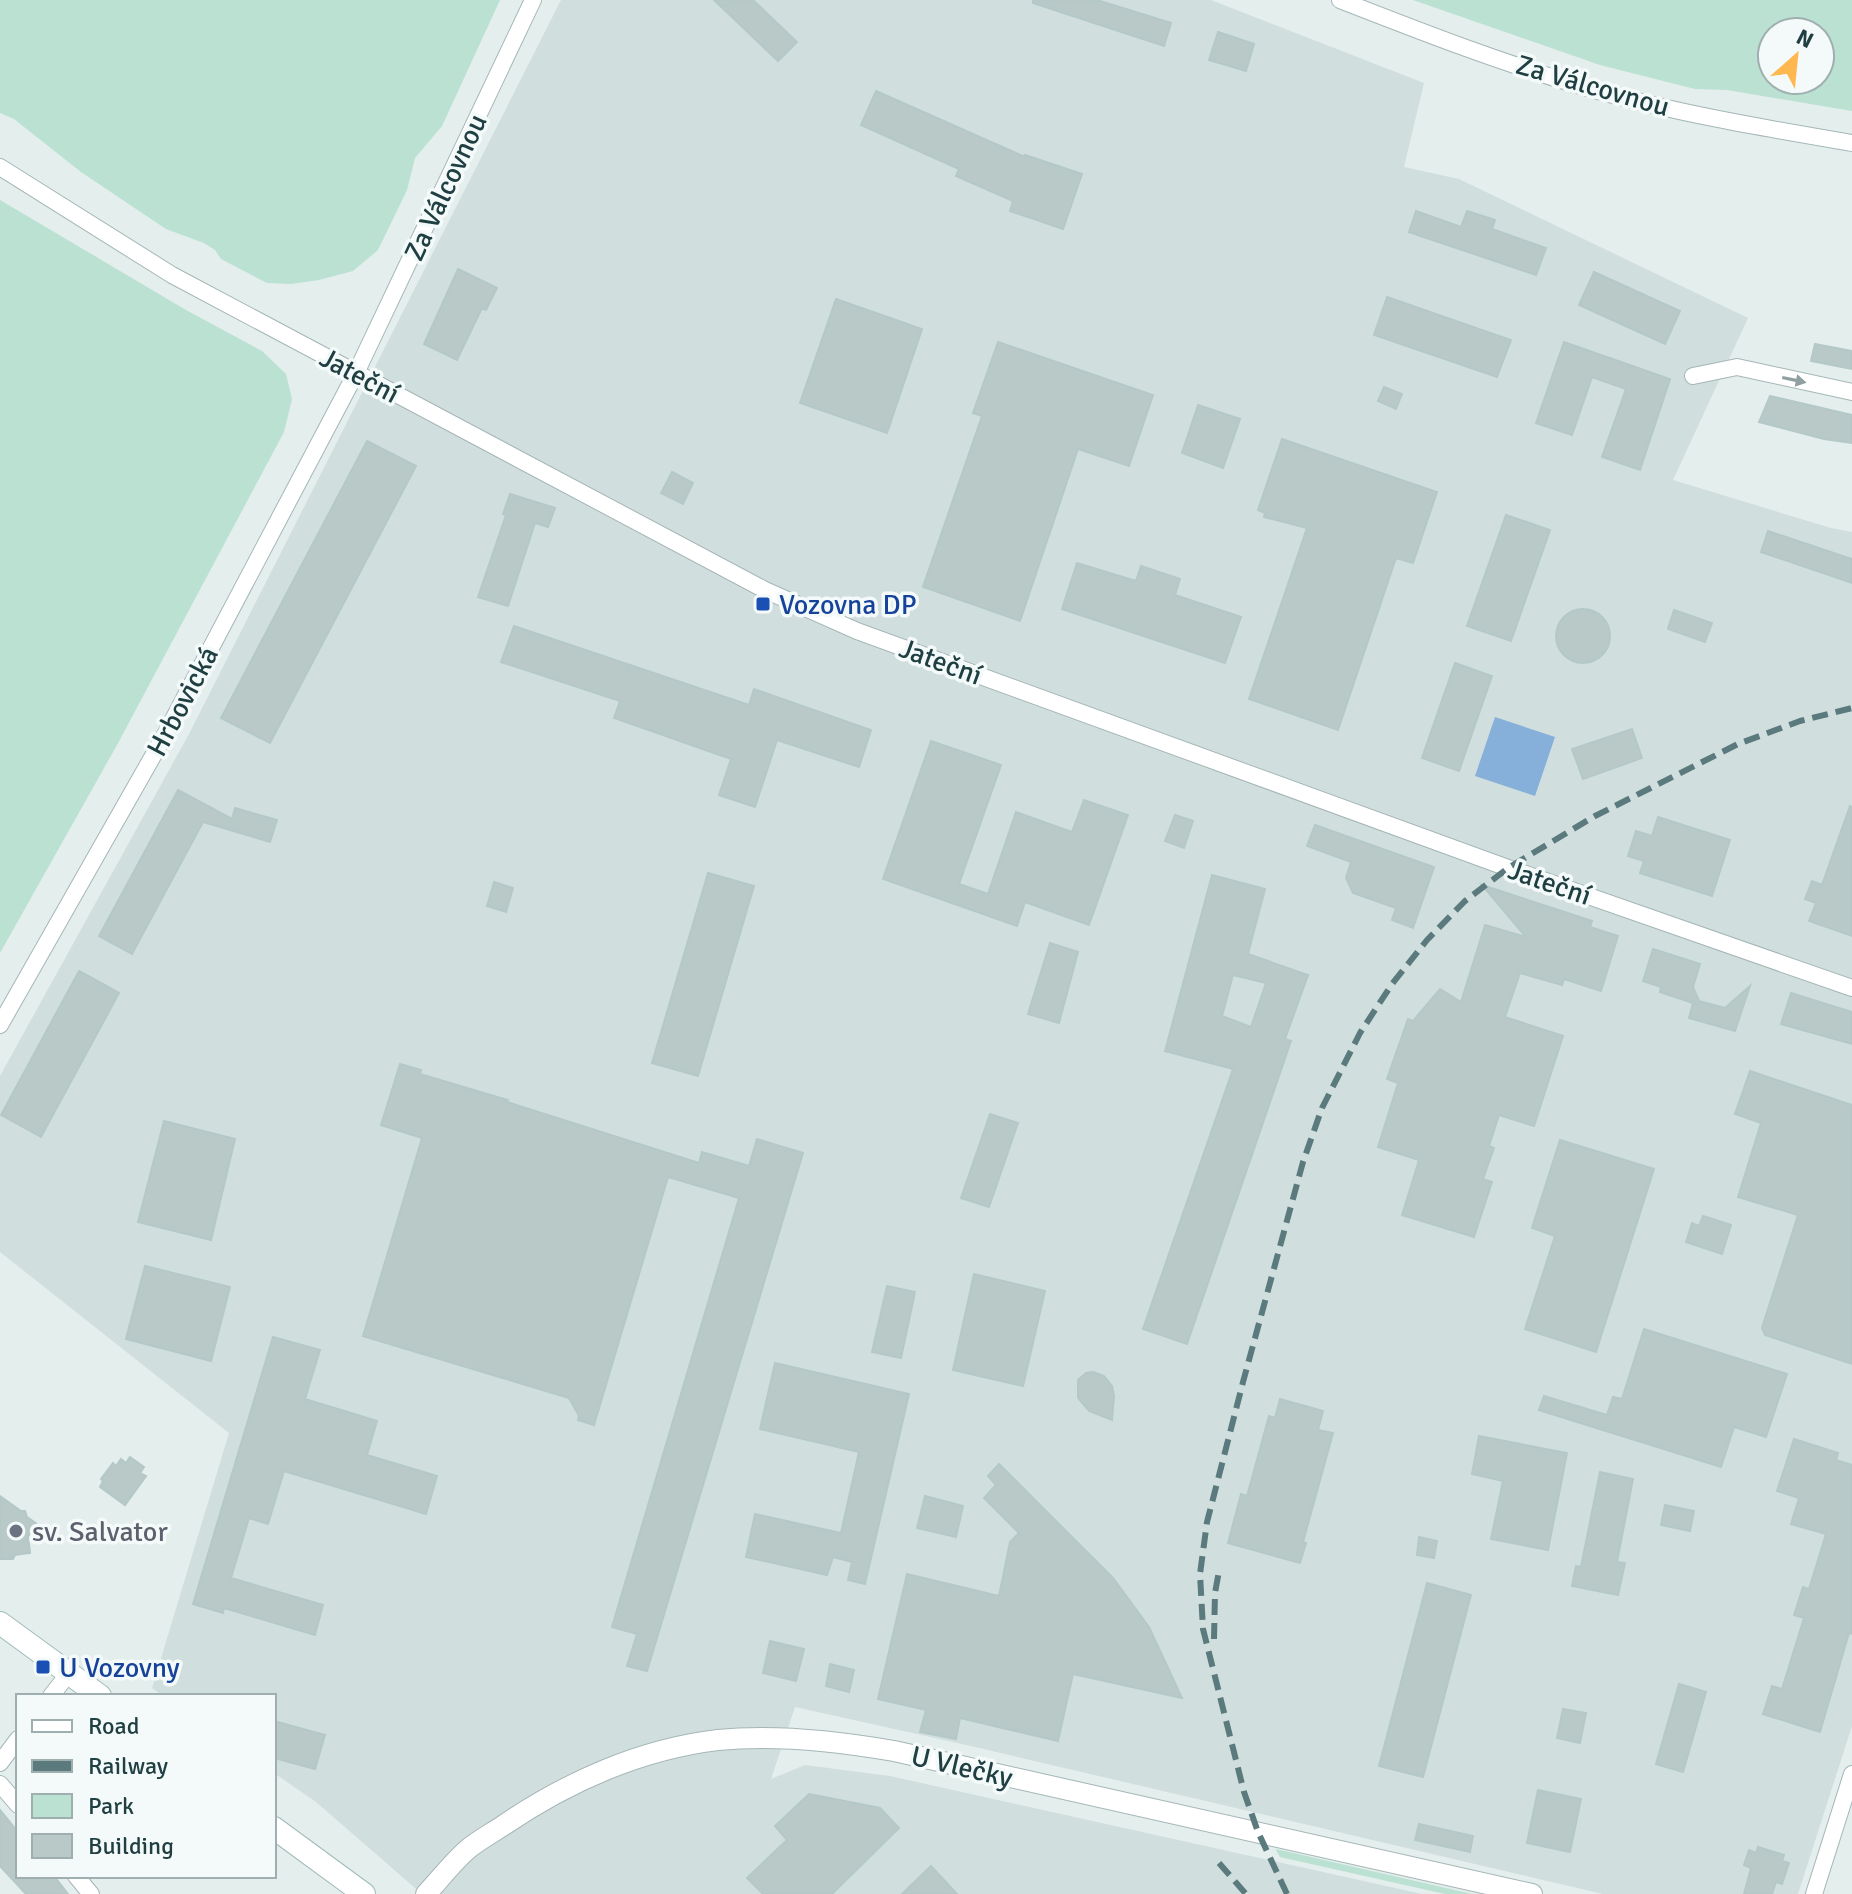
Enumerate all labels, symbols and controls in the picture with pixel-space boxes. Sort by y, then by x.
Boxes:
north arrow [1756,16,1836,96]
text: N [1792,23,1818,54]
street label: Za Válcovnou [1512,48,1673,124]
street label: Za Válcovnou [397,109,495,266]
street label: Jateční [314,341,406,411]
one-way arrow [1782,374,1807,387]
place label: Vozovna DP [779,588,917,622]
marker: Vozovna DP [754,595,772,613]
street label: Jateční [895,631,987,693]
street label: Hrbovická [140,641,226,762]
street label: Jateční [1504,853,1596,913]
place label: sv. Salvator [32,1515,168,1549]
marker: sv. Salvator [7,1522,25,1540]
place label: U Vozovny [59,1651,180,1685]
marker: U Vozovny [34,1658,52,1676]
legend [16,1694,276,1878]
text: Road [88,1711,139,1741]
street label: U Vlečky [908,1739,1016,1795]
text: Railway [88,1751,168,1781]
text: Park [88,1791,134,1821]
text: Building [88,1831,174,1861]

